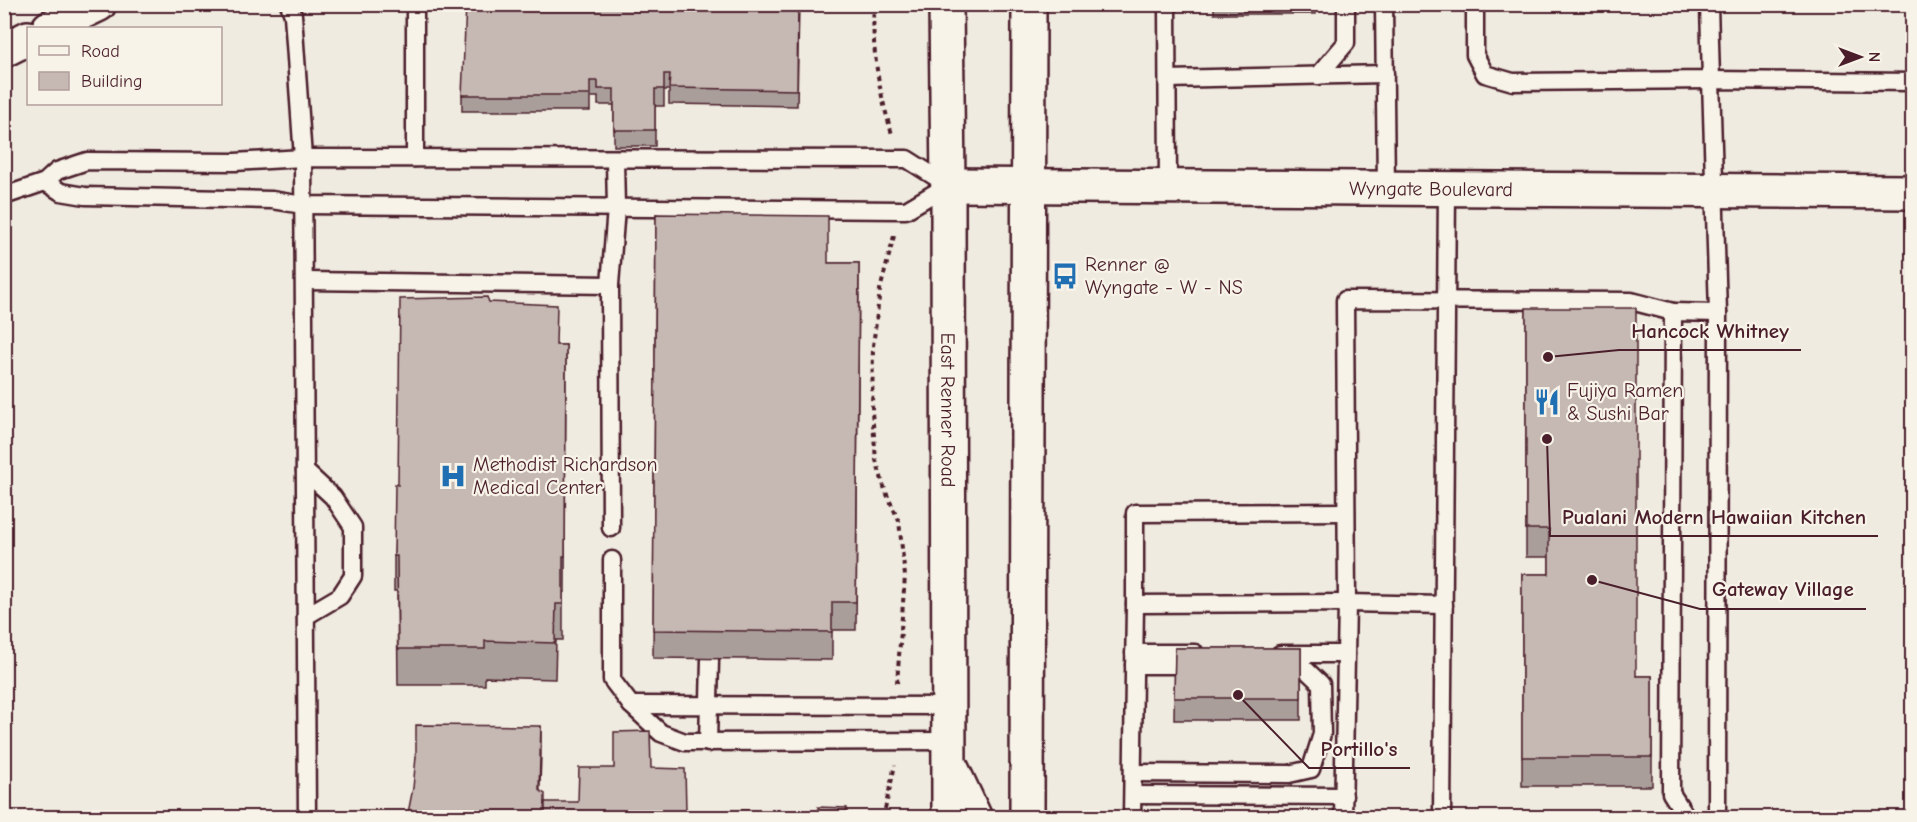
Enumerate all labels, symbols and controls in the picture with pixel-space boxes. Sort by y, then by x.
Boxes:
legend [27,27,222,105]
north arrow [1830,27,1890,87]
text: Road [81,41,120,62]
text: N [1865,52,1883,62]
text: Building [81,71,143,92]
street label: Wyngate Boulevard [1349,177,1513,201]
place label: Renner @ Wyngate - W - NS [1085,253,1243,299]
bus stop icon: Renner @ Wyngate - W - NS [1050,261,1080,291]
callout: Hancock Whitney [1619,311,1801,350]
text: Hancock Whitney [1631,319,1789,343]
street label: East Renner Road [936,333,959,487]
place label: Fujiya Ramen & Sushi Bar [1567,379,1683,425]
restaurant icon: Fujiya Ramen & Sushi Bar [1532,387,1562,417]
place label: Methodist Richardson Medical Center [473,453,658,499]
hospital icon: Methodist Richardson Medical Center [438,461,468,491]
callout: Pualani Modern Hawaiian Kitchen [1550,497,1878,536]
text: Pualani Modern Hawaiian Kitchen [1562,505,1866,529]
callout: Gateway Village [1700,570,1866,609]
text: Gateway Village [1712,577,1854,601]
callout: Portillo's [1309,729,1410,768]
text: Portillo's [1321,737,1398,761]

